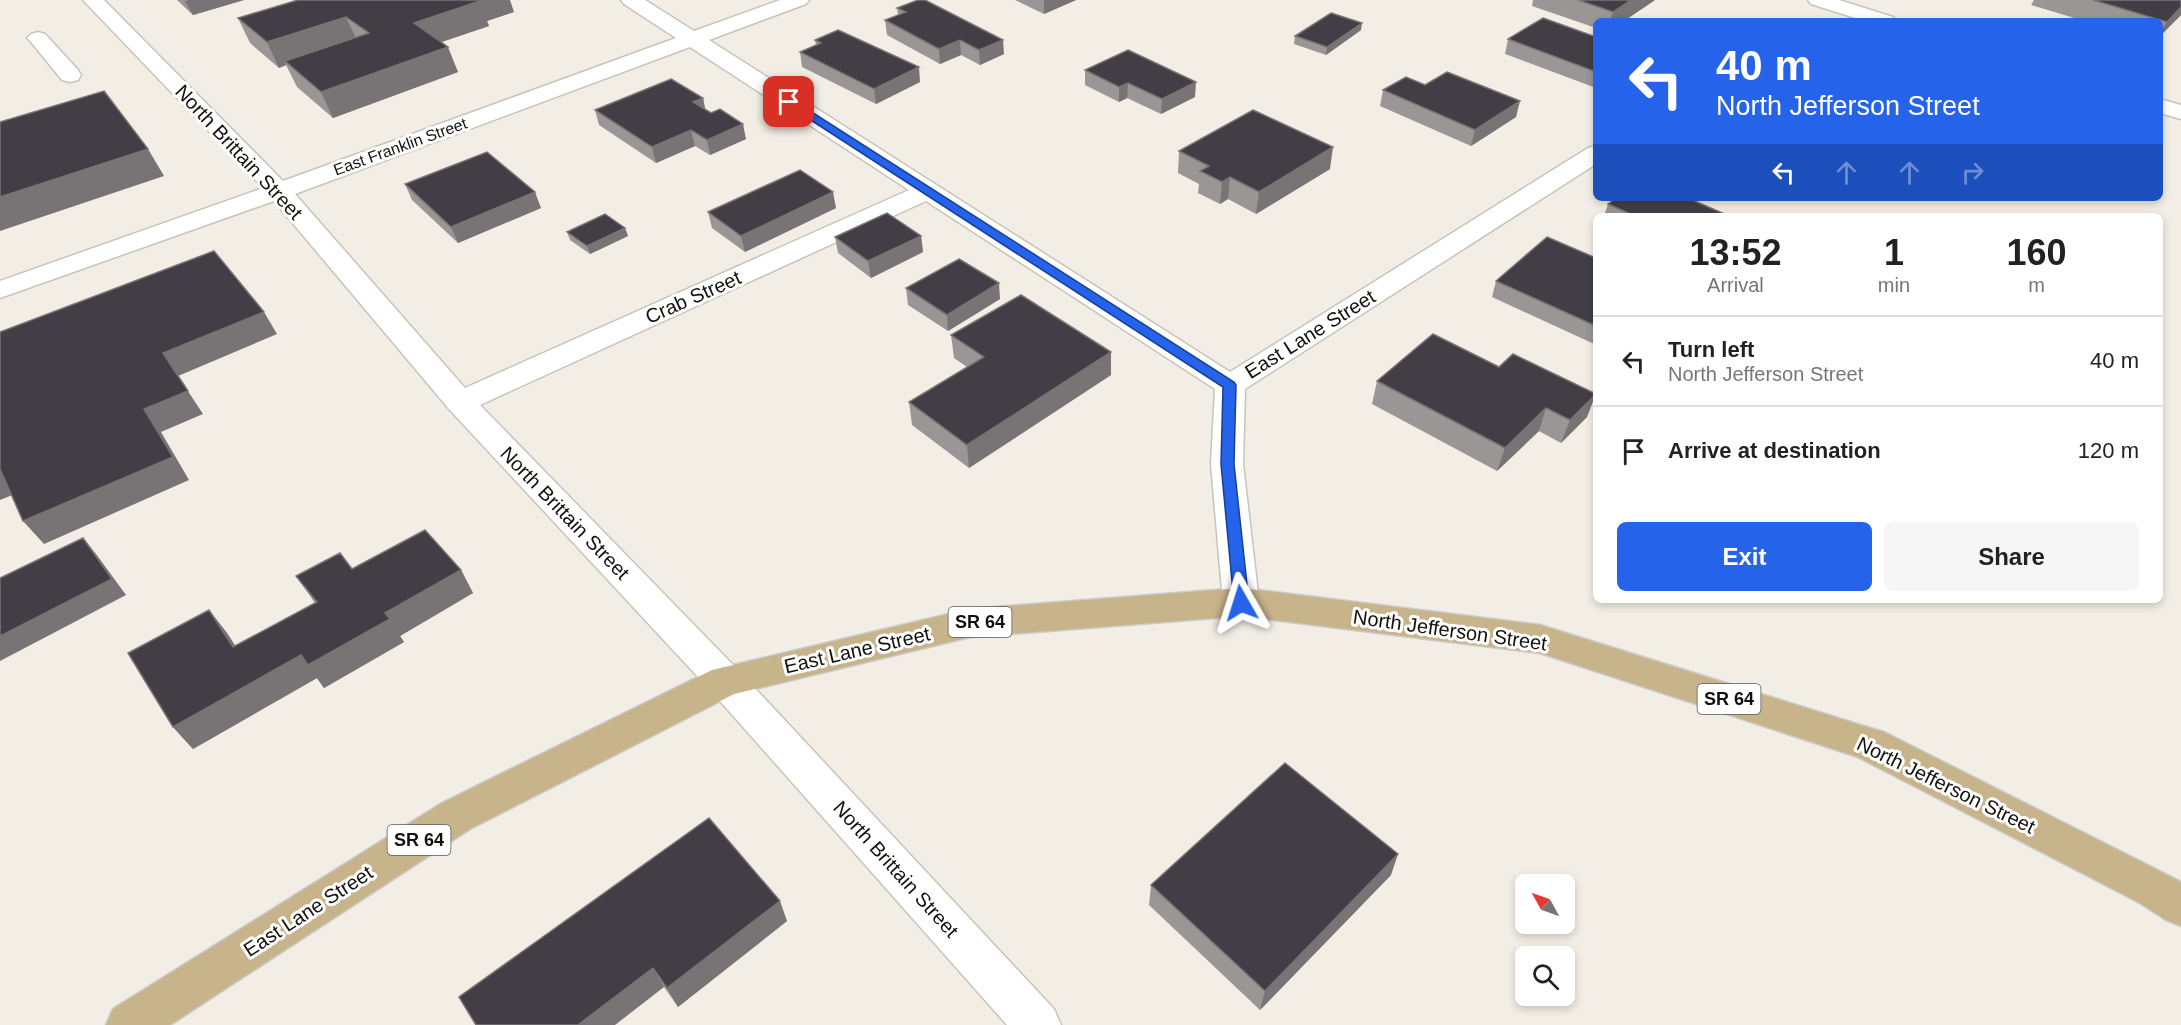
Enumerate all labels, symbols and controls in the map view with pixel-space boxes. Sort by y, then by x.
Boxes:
icon: left [1617,42,1695,120]
text: 40 m [1716,42,1812,89]
pin [763,76,814,127]
street label: North Brittain Street [171,80,307,224]
icon: arrive [772,85,805,118]
text: North Jefferson Street [1716,91,1980,121]
street label: East Franklin Street [331,114,470,178]
icon: left [1767,156,1800,189]
icon: ahead [1830,156,1863,189]
icon: ahead [1893,156,1926,189]
icon: right [1956,156,1989,189]
text: 13:52 [1689,232,1781,273]
text: 1 [1884,232,1904,273]
text: 160 [2006,232,2067,273]
street label: Crab Street [642,266,745,328]
text: Arrival [1707,274,1764,296]
text: min [1878,274,1910,296]
text: m [2028,274,2045,296]
street label: East Lane Street [1241,285,1379,383]
text: Turn left [1668,337,1754,362]
icon: left [1617,345,1650,378]
text: 40 m [2090,348,2139,373]
text: North Jefferson Street [1668,363,1863,385]
icon: arrive [1617,435,1650,468]
text: Arrive at destination [1668,438,1881,463]
text: 120 m [2078,438,2139,463]
street label: North Brittain Street [496,442,634,584]
button: Exit [1617,522,1872,591]
button: Share [1884,522,2139,591]
position arrow [1209,571,1273,635]
street label: North Jefferson Street [1352,606,1549,655]
road number: SR 64 [948,607,1012,637]
street label: East Lane Street [782,622,932,677]
road number: SR 64 [1698,684,1760,714]
street label: North Jefferson Street [1853,732,2039,838]
street label: North Brittain Street [829,796,963,942]
road number: SR 64 [388,825,450,855]
street label: East Lane Street [240,861,377,961]
north arrow [1515,874,1575,934]
map controls [1515,874,1575,1006]
button: search [1515,946,1575,1006]

